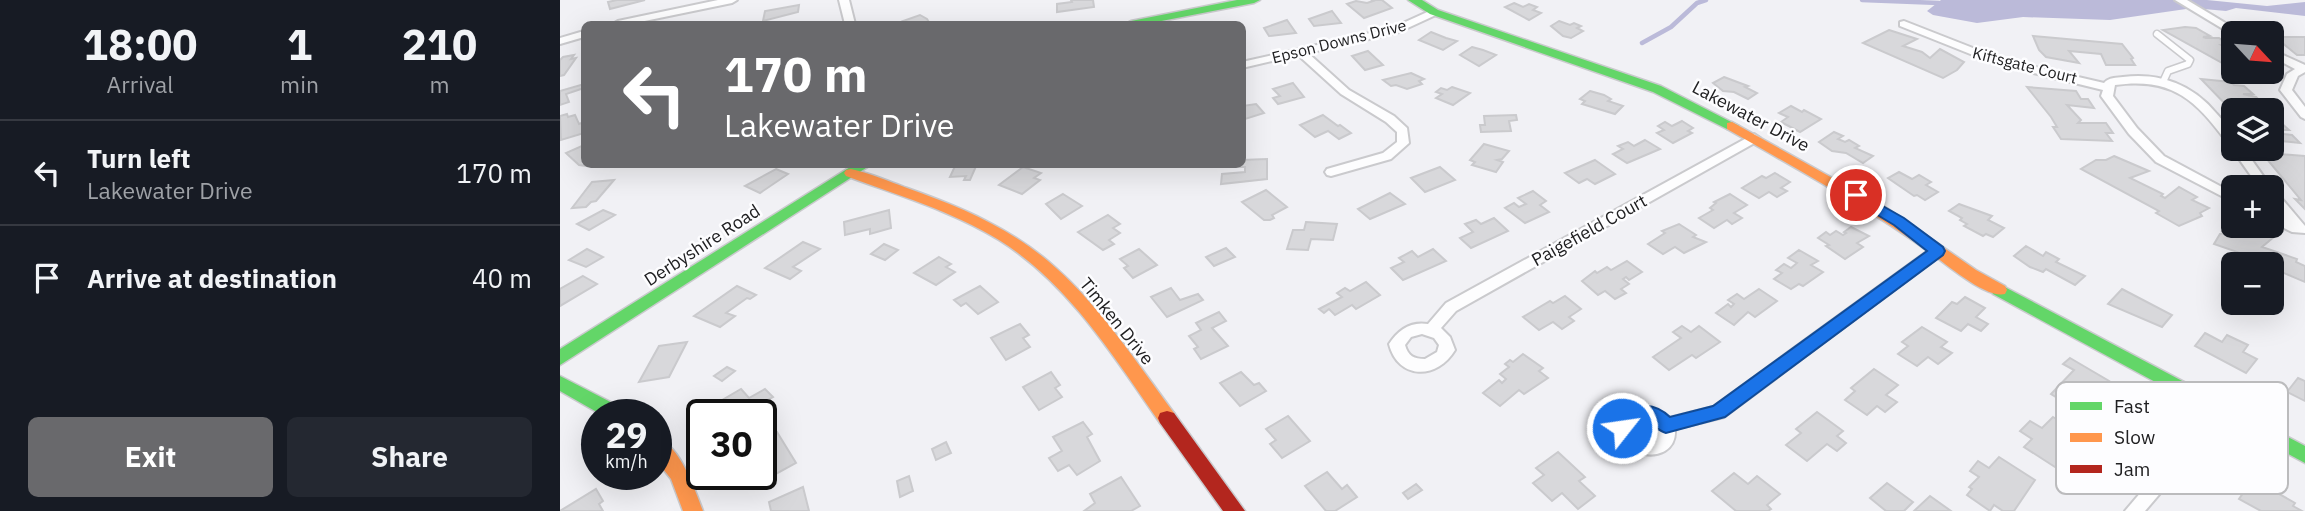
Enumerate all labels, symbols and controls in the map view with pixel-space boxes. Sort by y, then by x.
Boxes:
street label: Epson Downs Drive [1270,15,1409,67]
text: 18:00 [83,17,197,72]
text: 1 [287,17,312,72]
text: 210 [402,17,477,72]
north arrow [2221,21,2284,84]
map controls [2221,21,2284,315]
text: 170 m [724,42,868,105]
street label: Kiftsgate Court [1971,42,2079,88]
icon: left [609,49,700,140]
text: Arrival [107,69,174,99]
text: min [280,69,319,99]
text: m [429,69,450,99]
street label: Lakewater Drive [1688,75,1814,157]
button: layers [2221,98,2284,161]
text: Lakewater Drive [724,104,954,146]
text: Turn left [87,141,190,175]
icon: left [28,154,66,192]
text: 170 m [456,156,532,190]
pin [1826,165,1886,225]
text: Lakewater Drive [87,175,253,205]
button: + [2221,175,2284,238]
icon: arrive [1837,176,1875,214]
street label: Paigefield Court [1527,189,1651,271]
street label: Derbyshire Road [640,199,764,291]
button: − [2221,252,2284,315]
icon: arrive [28,259,66,297]
text: Arrive at destination [87,261,337,295]
text: 40 m [472,261,532,295]
street label: Timken Drive [1075,273,1159,369]
legend [2056,382,2288,494]
position arrow [1585,391,1659,465]
text: Fast [2114,394,2150,418]
speed limit sign: 30 [686,399,777,490]
text: 29 [605,412,648,458]
button: Exit [28,417,273,497]
button: Share [287,417,532,497]
text: Slow [2114,425,2155,449]
text: km/h [605,450,648,473]
text: Jam [2114,457,2150,481]

